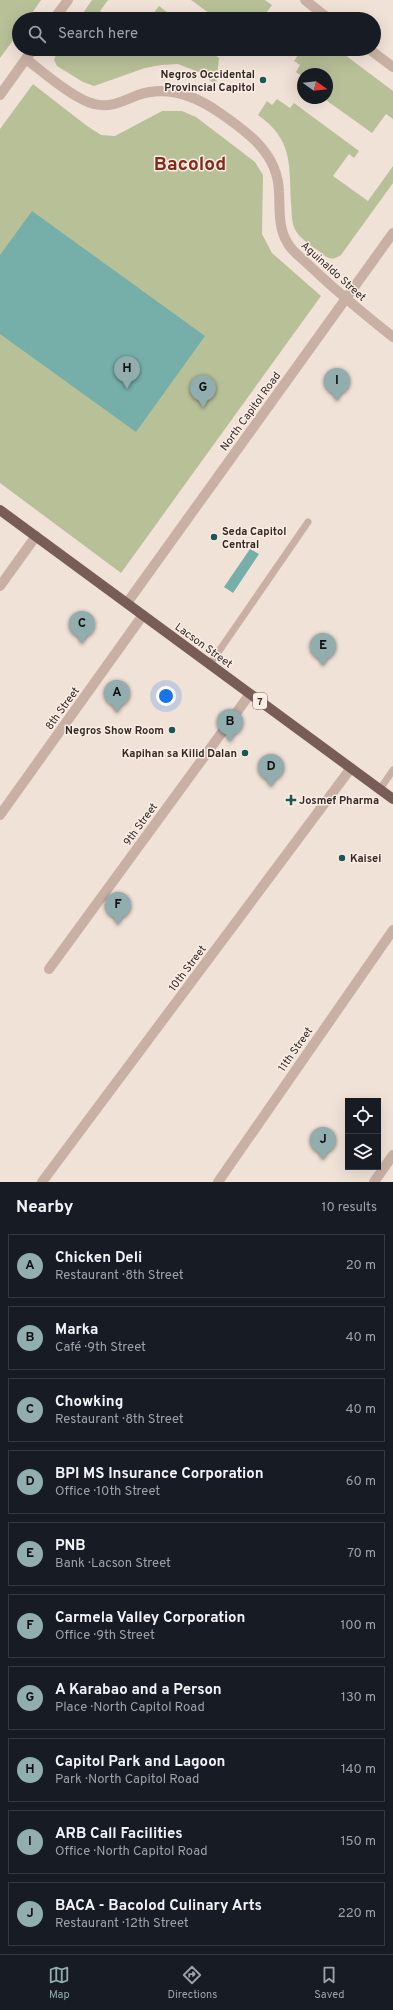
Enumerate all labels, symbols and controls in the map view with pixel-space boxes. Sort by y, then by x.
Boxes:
search box [12,12,381,56]
icon: search [26,23,48,45]
text: Search here [58,25,138,44]
place label: Negros Occidental Provincial Capitol [161,68,255,95]
north arrow [297,68,333,104]
marker: Negros Occidental Provincial Capitol [258,75,268,85]
district label: Bacolod [154,153,226,177]
street label: Aguinaldo Street [298,239,369,305]
pin: H [114,356,140,389]
pin: I [324,368,350,401]
street label: North Capitol Road [217,369,284,454]
pin: G [190,375,216,408]
place label: Seda Capitol Central [222,525,286,552]
marker: Seda Capitol Central [209,532,219,542]
pin: C [69,611,95,644]
street label: Lacson Street [172,620,235,671]
pin: E [310,633,336,666]
pin: A [104,680,130,713]
street label: 8th Street [43,684,83,733]
your location [156,686,176,706]
road number: 7 [253,693,267,709]
pin: B [217,709,243,742]
place label: Negros Show Room [65,724,164,738]
marker: Negros Show Room [167,725,177,735]
place label: Kapihan sa Kilid Dalan [122,747,237,761]
marker: Kapihan sa Kilid Dalan [240,748,250,758]
pin: D [258,754,284,787]
place label: Josmef Pharma [299,794,379,808]
marker: Josmef Pharma [286,795,296,805]
street label: 9th Street [121,800,161,849]
place label: Kaisei [350,852,381,866]
marker: Kaisei [337,853,347,863]
pin: F [105,892,131,925]
street label: 10th Street [166,943,210,994]
street label: 11th Street [275,1025,316,1075]
map controls [345,1098,381,1170]
button: locate [345,1098,381,1134]
pin: J [310,1127,336,1160]
button: layers [345,1134,381,1170]
text: Nearby [16,1197,73,1219]
text: 10 results [322,1200,377,1216]
text: Chicken Deli [55,1249,142,1268]
text: A [25,1258,35,1274]
text: 20 m [346,1258,376,1274]
text: Restaurant · 8th Street [55,1268,184,1284]
text: Marka [55,1321,98,1340]
text: B [26,1330,34,1346]
text: 40 m [346,1330,376,1346]
text: Café · 9th Street [55,1340,146,1356]
text: Chowking [55,1393,123,1412]
text: C [26,1402,34,1418]
text: 40 m [346,1402,376,1418]
text: Restaurant · 8th Street [55,1412,184,1428]
text: BPI MS Insurance Corporation [55,1465,264,1484]
text: D [25,1474,35,1490]
text: 60 m [346,1474,376,1490]
text: Office · 10th Street [55,1484,160,1500]
text: PNB [55,1537,86,1556]
text: E [26,1546,34,1562]
text: 70 m [347,1546,376,1562]
text: Bank · Lacson Street [55,1556,171,1572]
text: Carmela Valley Corporation [55,1609,245,1628]
text: F [26,1618,34,1634]
text: 100 m [340,1618,376,1634]
text: Office · 9th Street [55,1628,155,1644]
text: A Karabao and a Person [55,1681,222,1700]
text: G [26,1690,34,1706]
text: 130 m [341,1690,376,1706]
text: Place · North Capitol Road [55,1700,205,1716]
text: Capitol Park and Lagoon [55,1753,225,1772]
text: H [25,1762,35,1778]
text: 140 m [341,1762,376,1778]
text: Park · North Capitol Road [55,1772,199,1788]
text: ARB Call Facilities [55,1825,183,1844]
text: I [28,1834,32,1850]
text: 150 m [341,1834,376,1850]
text: Office · North Capitol Road [55,1844,208,1860]
text: BACA - Bacolod Culinary Arts [55,1897,262,1916]
text: J [26,1906,34,1922]
text: 220 m [338,1906,376,1922]
text: Restaurant · 12th Street [55,1916,189,1932]
tab: Map [48,1964,70,2002]
tab: Directions [167,1964,217,2002]
tab: Saved [314,1964,345,2002]

